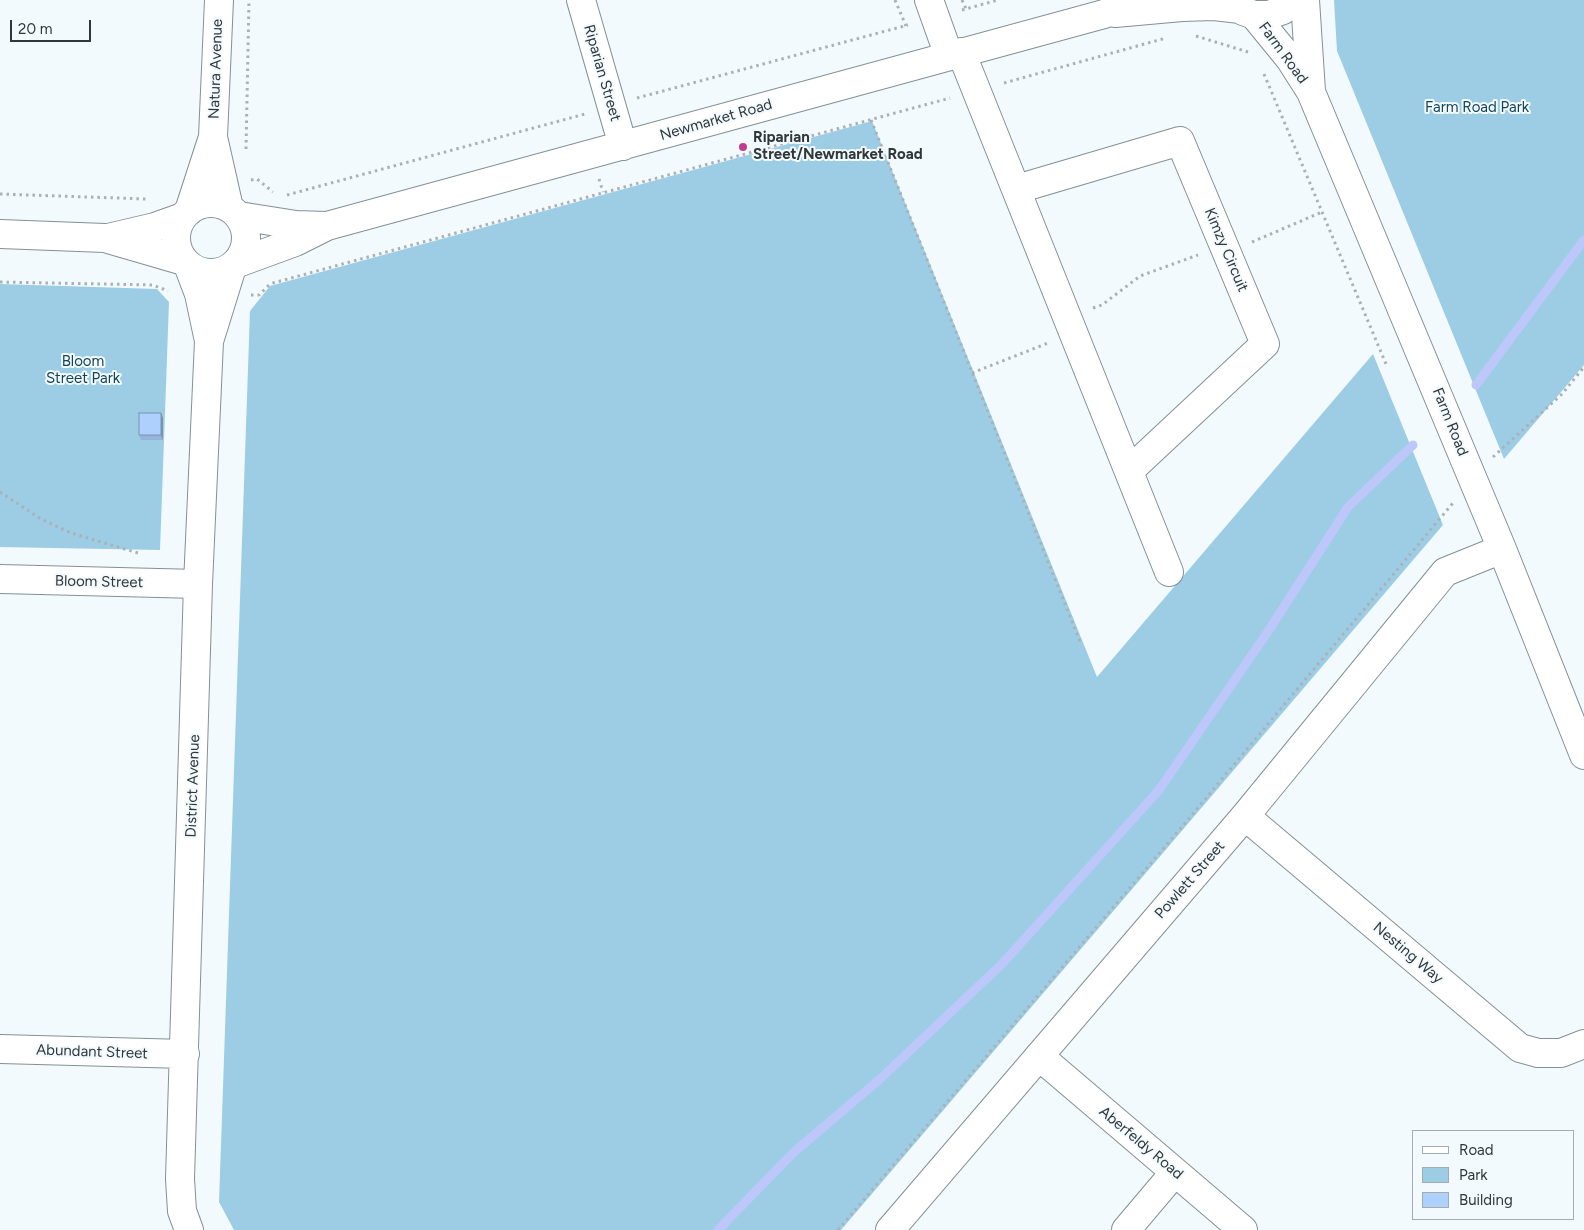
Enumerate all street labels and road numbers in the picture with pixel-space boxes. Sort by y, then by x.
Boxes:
street label: Natura Avenue [205,18,227,120]
street label: Farm Road [1255,19,1311,87]
street label: Riparian Street [580,23,624,123]
street label: Newmarket Road [658,95,774,145]
street label: Kimzy Circuit [1200,205,1252,295]
street label: Farm Road [1428,385,1472,459]
street label: Bloom Street [55,572,143,592]
street label: District Avenue [182,734,204,838]
street label: Powlett Street [1151,837,1229,923]
street label: Nesting Way [1369,918,1447,988]
street label: Abundant Street [36,1041,148,1063]
street label: Aberfeldy Road [1095,1103,1187,1183]

